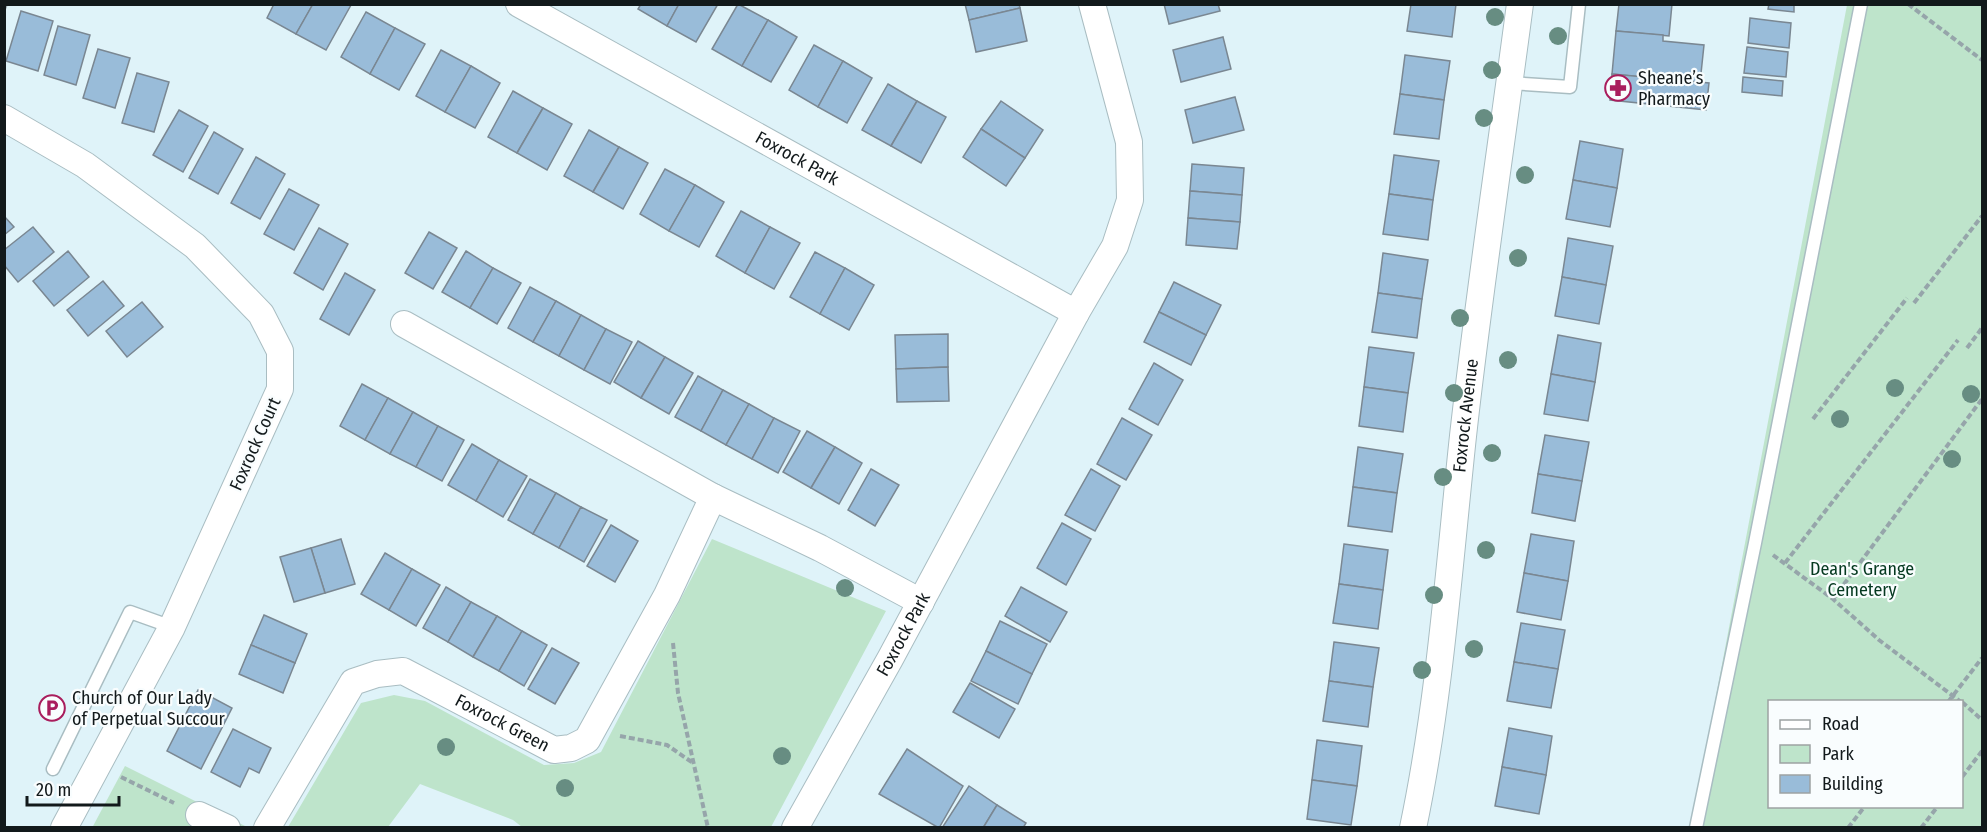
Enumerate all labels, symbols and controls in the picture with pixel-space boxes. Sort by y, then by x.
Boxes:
place label: Sheane’s Pharmacy [1638,67,1710,110]
pharmacy icon: Sheane’s Pharmacy [1603,73,1633,103]
street label: Foxrock Park [751,126,843,191]
street label: Foxrock Avenue [1448,357,1483,473]
street label: Foxrock Court [225,394,285,494]
park label: Dean's Grange Cemetery [1810,558,1914,601]
street label: Foxrock Park [872,588,935,680]
place label: Church of Our Lady of Perpetual Succour [72,687,226,730]
street label: Foxrock Green [451,689,553,757]
parking icon: Church of Our Lady of Perpetual Succour [37,693,67,723]
legend [1768,700,1963,808]
text: Road [1822,713,1859,735]
text: Park [1822,743,1855,765]
scale bar [27,769,118,807]
text: Building [1822,773,1883,795]
text: 20 m [36,779,71,801]

